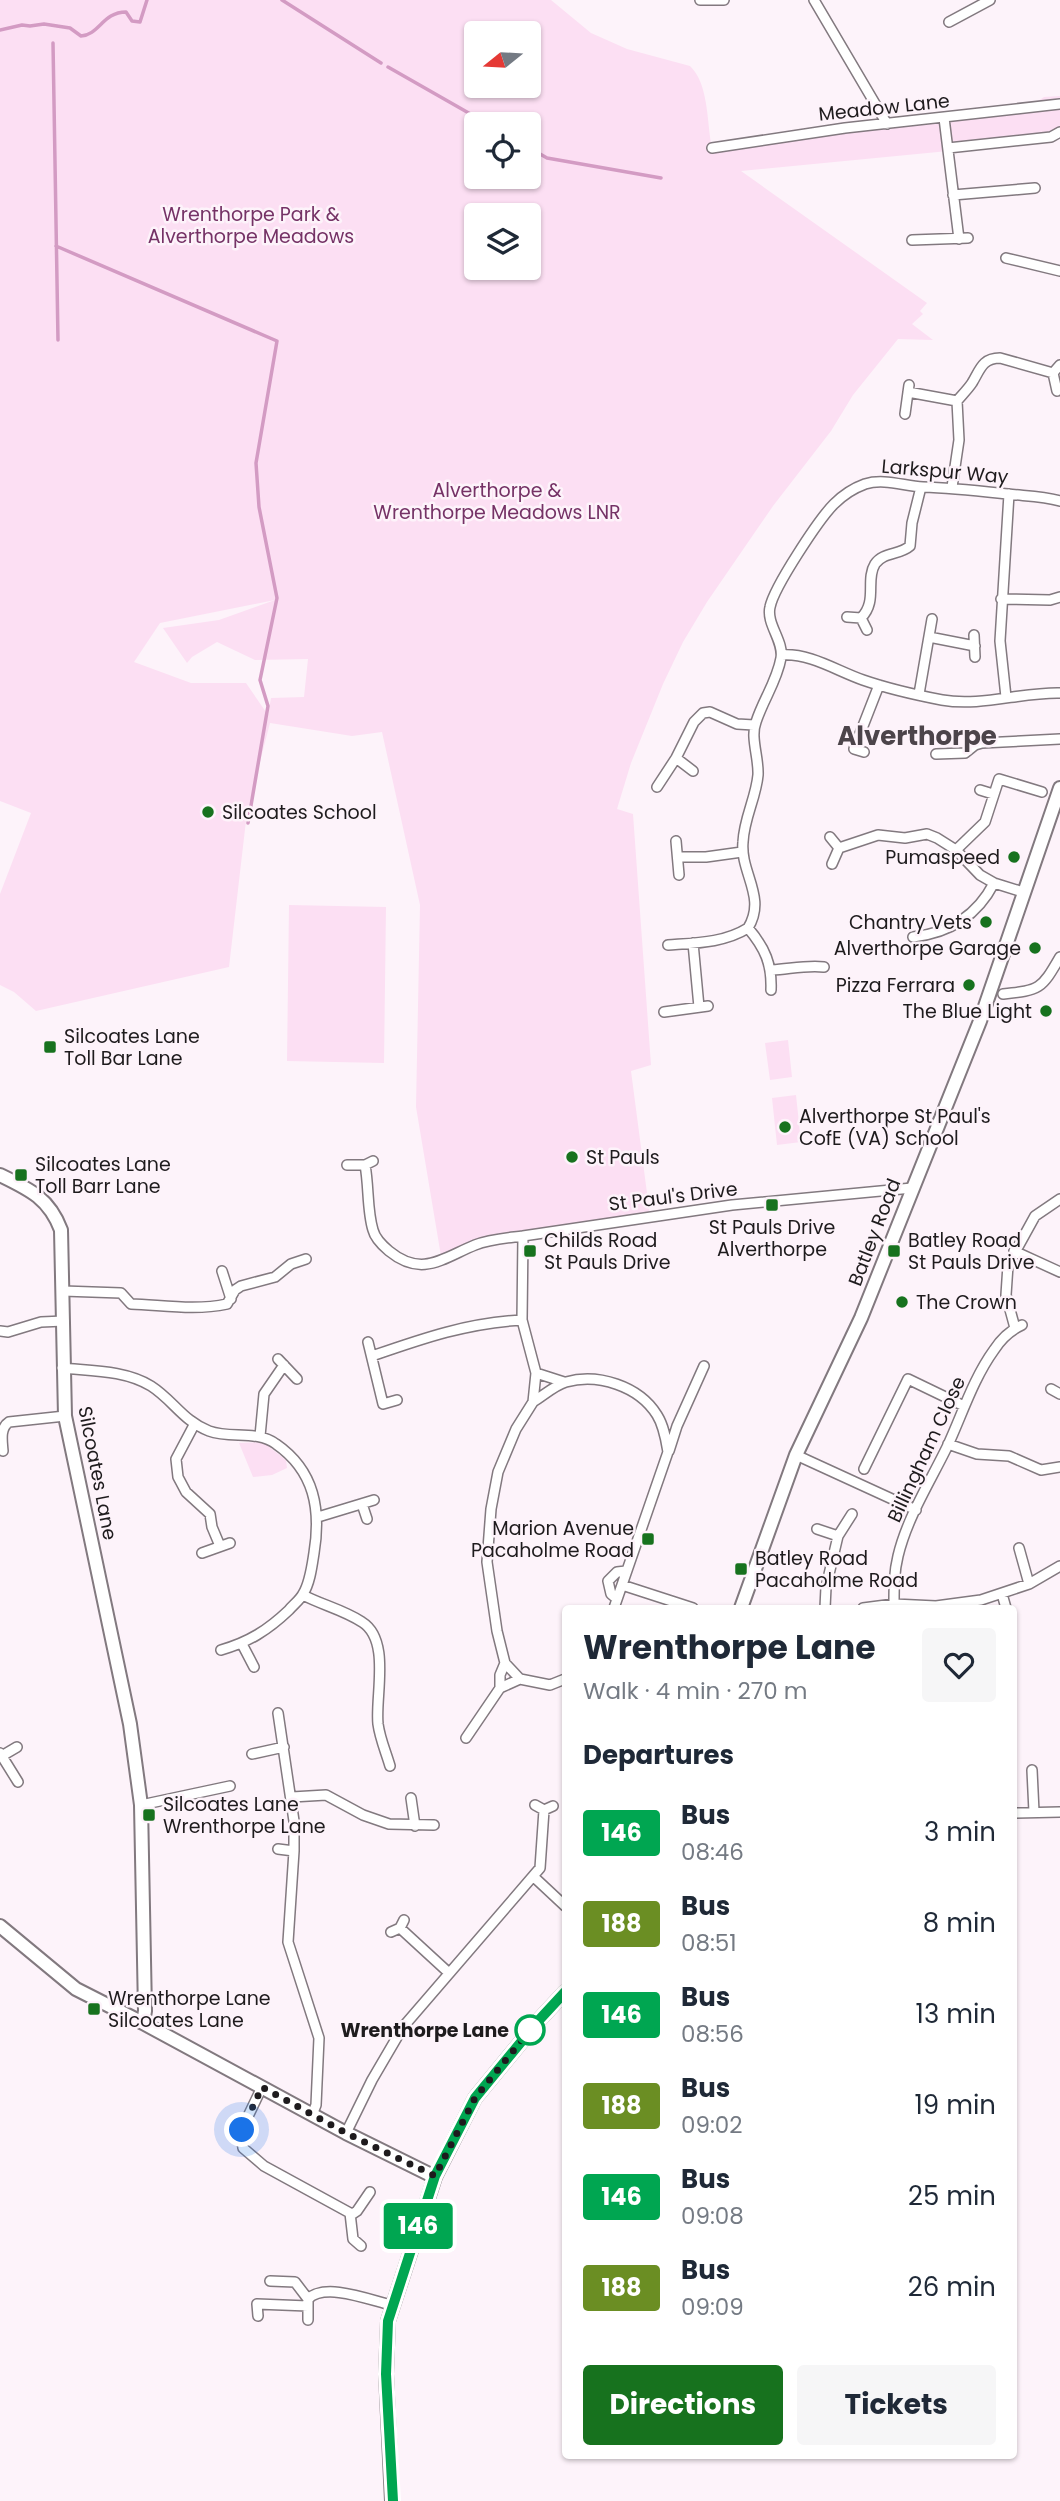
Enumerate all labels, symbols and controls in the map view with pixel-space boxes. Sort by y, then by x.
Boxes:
north arrow [464,21,541,98]
map controls [464,21,541,280]
street label: Meadow Lane [817,87,951,128]
button: locate [464,112,541,189]
park label: Wrenthorpe Park & Alverthorpe Meadows [148,201,354,250]
button: layers [464,203,541,280]
street label: Larkspur Way [880,453,1010,491]
park label: Alverthorpe & Wrenthorpe Meadows LNR [373,477,621,526]
district label: Alverthorpe [837,718,997,754]
place label: Silcoates School [222,799,377,826]
marker: Silcoates School [200,804,216,820]
place label: Pumaspeed [885,844,1000,871]
marker: Pumaspeed [1006,849,1022,865]
place label: Chantry Vets [849,909,972,936]
marker: Chantry Vets [978,914,994,930]
place label: Alverthorpe Garage [834,935,1021,962]
marker: Alverthorpe Garage [1027,940,1043,956]
place label: Pizza Ferrara [836,972,955,999]
marker: Pizza Ferrara [961,977,977,993]
place label: The Blue Light [903,998,1032,1025]
marker: The Blue Light [1038,1003,1054,1019]
place label: Silcoates Lane Toll Bar Lane [64,1023,200,1072]
marker: Silcoates Lane Toll Bar Lane [42,1039,58,1055]
place label: Alverthorpe St Paul's CofE (VA) School [799,1103,991,1152]
marker: Alverthorpe St Paul's CofE (VA) School [777,1119,793,1135]
place label: St Pauls [586,1144,660,1171]
marker: St Pauls [564,1149,580,1165]
place label: Silcoates Lane Toll Barr Lane [35,1151,171,1200]
marker: Silcoates Lane Toll Barr Lane [13,1167,29,1183]
street label: St Paul's Drive [607,1175,739,1218]
street label: Batley Road [842,1175,907,1290]
marker: St Pauls Drive Alverthorpe [764,1197,780,1213]
place label: St Pauls Drive Alverthorpe [709,1214,835,1263]
place label: Childs Road St Pauls Drive [544,1227,670,1276]
place label: Batley Road St Pauls Drive [908,1227,1034,1276]
marker: Childs Road St Pauls Drive [522,1243,538,1259]
marker: Batley Road St Pauls Drive [886,1243,902,1259]
place label: The Crown [916,1289,1017,1316]
marker: The Crown [894,1294,910,1310]
street label: Billingham Close [881,1372,972,1527]
street label: Silcoates Lane [71,1404,124,1542]
place label: Marion Avenue Pacaholme Road [471,1515,634,1564]
marker: Marion Avenue Pacaholme Road [640,1531,656,1547]
place label: Batley Road Pacaholme Road [755,1545,918,1594]
marker: Batley Road Pacaholme Road [733,1561,749,1577]
text: Wrenthorpe Lane [583,1624,876,1671]
button: heart [922,1628,996,1702]
text: Walk · 4 min · 270 m [583,1675,808,1707]
text: Departures [583,1737,734,1773]
place label: Silcoates Lane Wrenthorpe Lane [163,1791,326,1840]
text: Bus [681,1797,730,1833]
marker: Silcoates Lane Wrenthorpe Lane [141,1807,157,1823]
text: 3 min [924,1814,996,1850]
text: 146 [601,1816,642,1849]
text: 08:46 [681,1836,744,1868]
text: Bus [681,1888,730,1924]
text: 8 min [923,1905,996,1941]
text: 188 [601,1907,642,1940]
text: 08:51 [681,1927,737,1959]
text: Bus [681,1979,730,2015]
place label: Wrenthorpe Lane Silcoates Lane [108,1985,271,2034]
text: 13 min [916,1996,996,2032]
text: 146 [601,1998,642,2031]
marker: Wrenthorpe Lane Silcoates Lane [86,2001,102,2017]
marker: Wrenthorpe Lane [515,2015,545,2045]
place label: Wrenthorpe Lane [341,2017,509,2044]
text: 08:56 [681,2018,744,2050]
text: Bus [681,2070,730,2106]
text: 19 min [915,2087,996,2123]
text: 188 [601,2089,642,2122]
text: 09:02 [681,2109,743,2141]
your location [224,2112,259,2147]
text: Bus [681,2161,730,2197]
text: 25 min [908,2178,996,2214]
text: 146 [601,2180,642,2213]
text: 09:08 [681,2200,744,2232]
line badge: 146 [378,2203,458,2249]
text: 146 [398,2209,438,2242]
text: Bus [681,2252,730,2288]
text: 26 min [908,2269,996,2305]
text: 188 [601,2271,642,2304]
text: 09:09 [681,2291,744,2323]
button: Directions [583,2365,783,2445]
button: Tickets [797,2365,996,2445]

